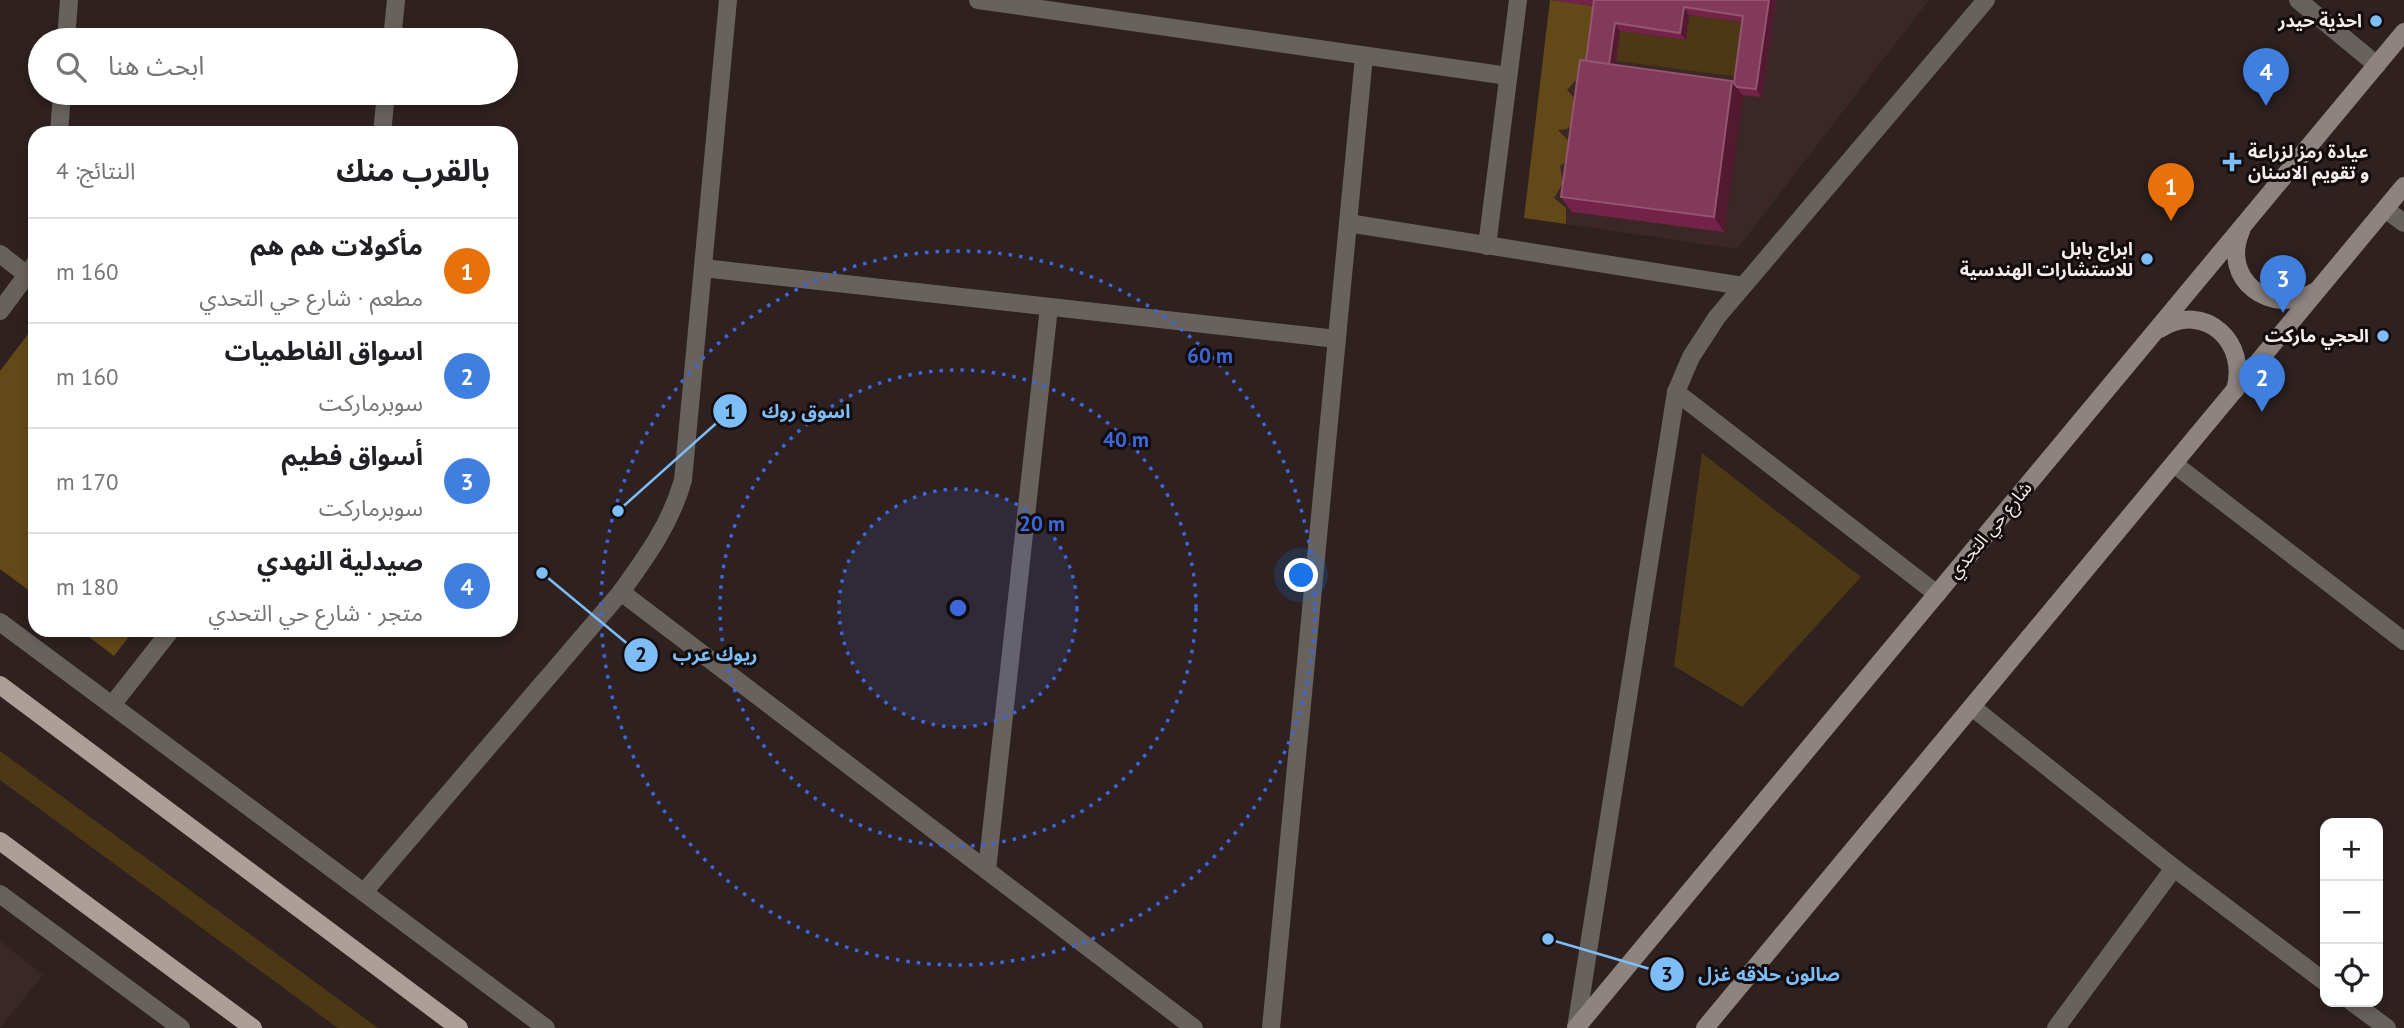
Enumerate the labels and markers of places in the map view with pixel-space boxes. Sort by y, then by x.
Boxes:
place label: احذية حيدر [2277,9,2362,32]
marker: احذية حيدر [2368,13,2384,29]
pin: 4 [2243,48,2289,106]
place label: عيادة رمز لزراعة و تقويم الاسنان [2248,140,2369,186]
marker: عيادة رمز لزراعة و تقويم الاسنان [2222,152,2242,172]
pin: 1 [2148,163,2194,221]
place label: ابراج بابل للاستشارات الهندسية [1960,237,2133,281]
marker: ابراج بابل للاستشارات الهندسية [2139,251,2155,267]
pin: 3 [2260,255,2306,313]
place label: الحجي ماركت [2265,324,2369,350]
marker: الحجي ماركت [2375,328,2391,344]
pin: 2 [2239,354,2285,412]
callout: اسوق روك [713,391,864,431]
centre of rings [946,596,970,620]
callout: ريوك عرب [623,635,771,675]
callout: صالون حلاقه غزل [1649,954,1854,994]

